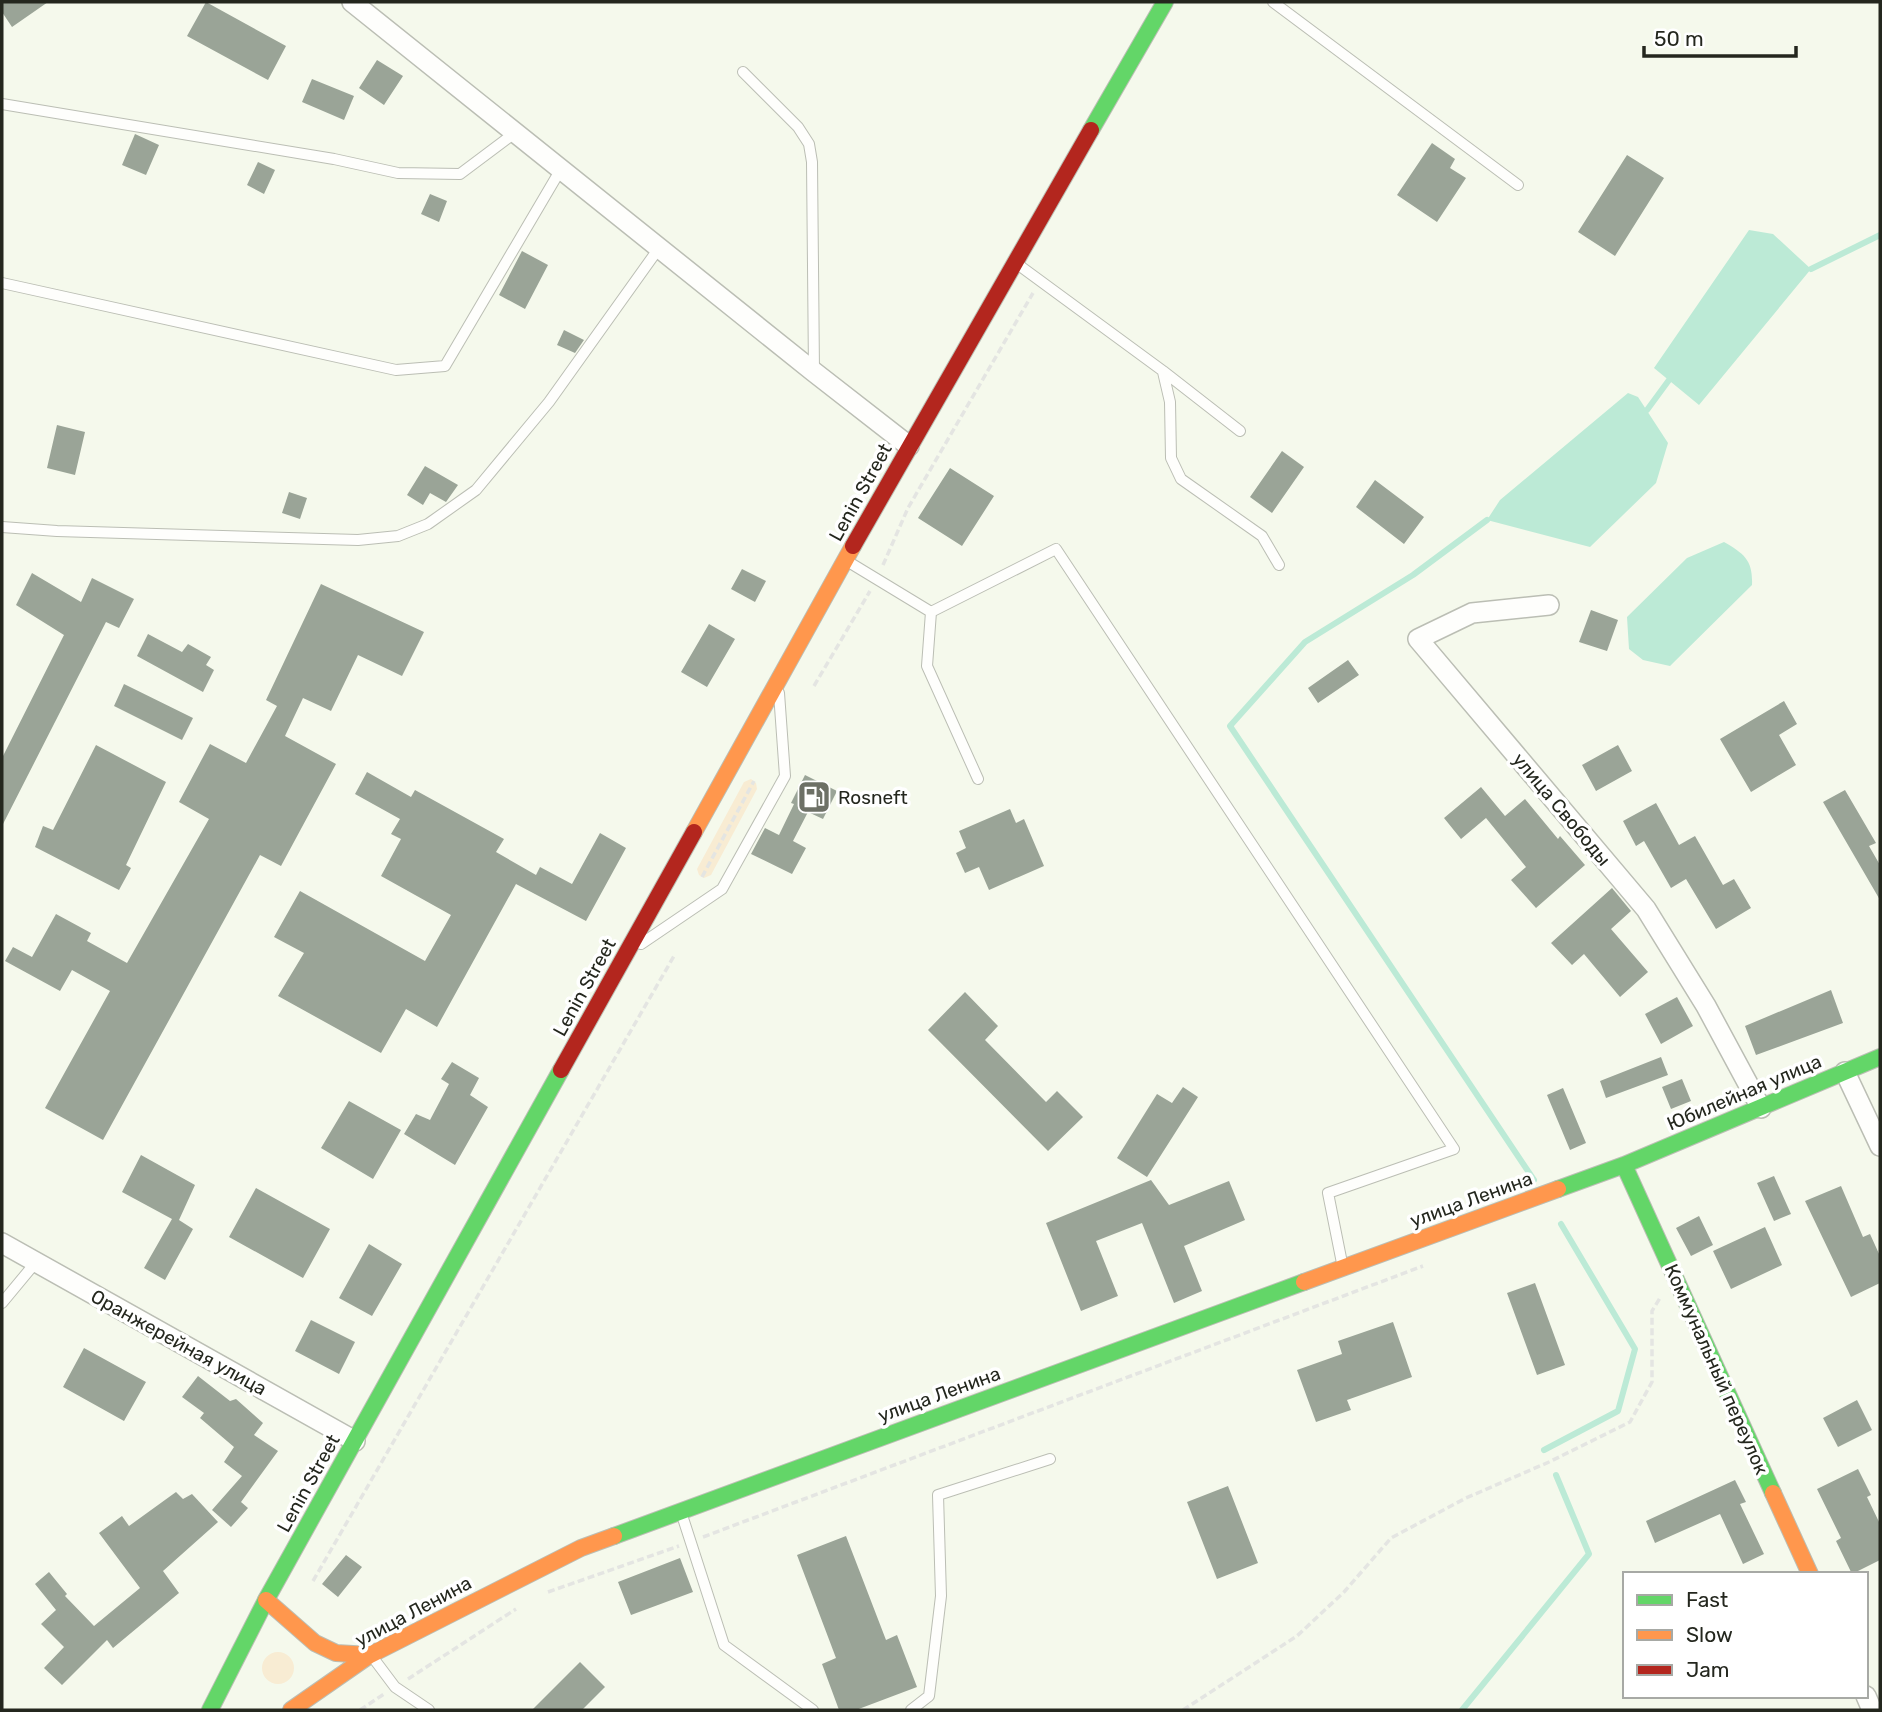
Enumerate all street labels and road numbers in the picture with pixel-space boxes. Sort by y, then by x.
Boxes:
street label: Lenin Street [824,439,897,545]
street label: улица Свободы [1508,748,1616,870]
street label: Lenin Street [548,934,621,1040]
street label: Юбилейная улица [1663,1050,1825,1135]
street label: улица Ленина [1407,1167,1536,1232]
street label: Коммунальный переулок [1660,1260,1773,1478]
street label: Оранжерейная улица [87,1285,271,1400]
street label: улица Ленина [875,1362,1004,1427]
street label: Lenin Street [272,1430,345,1536]
street label: улица Ленина [351,1571,475,1652]

